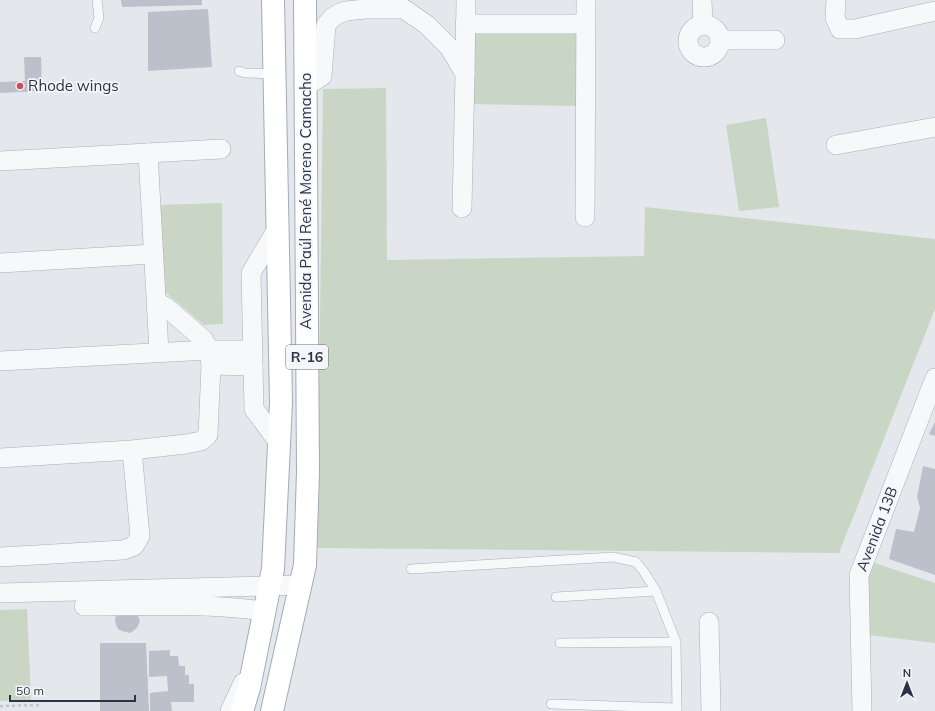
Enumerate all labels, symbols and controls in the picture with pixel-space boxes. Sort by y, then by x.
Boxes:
street label: Avenida Paúl René Moreno Camacho [296,73,315,329]
place label: Rhode wings [28,76,119,95]
marker: Rhode wings [15,81,25,91]
road number: R-16 [286,345,328,369]
street label: Avenida 13B [852,484,901,574]
north arrow [887,663,927,703]
text: N [903,666,911,680]
scale bar [10,677,135,703]
text: 50 m [16,683,44,698]

